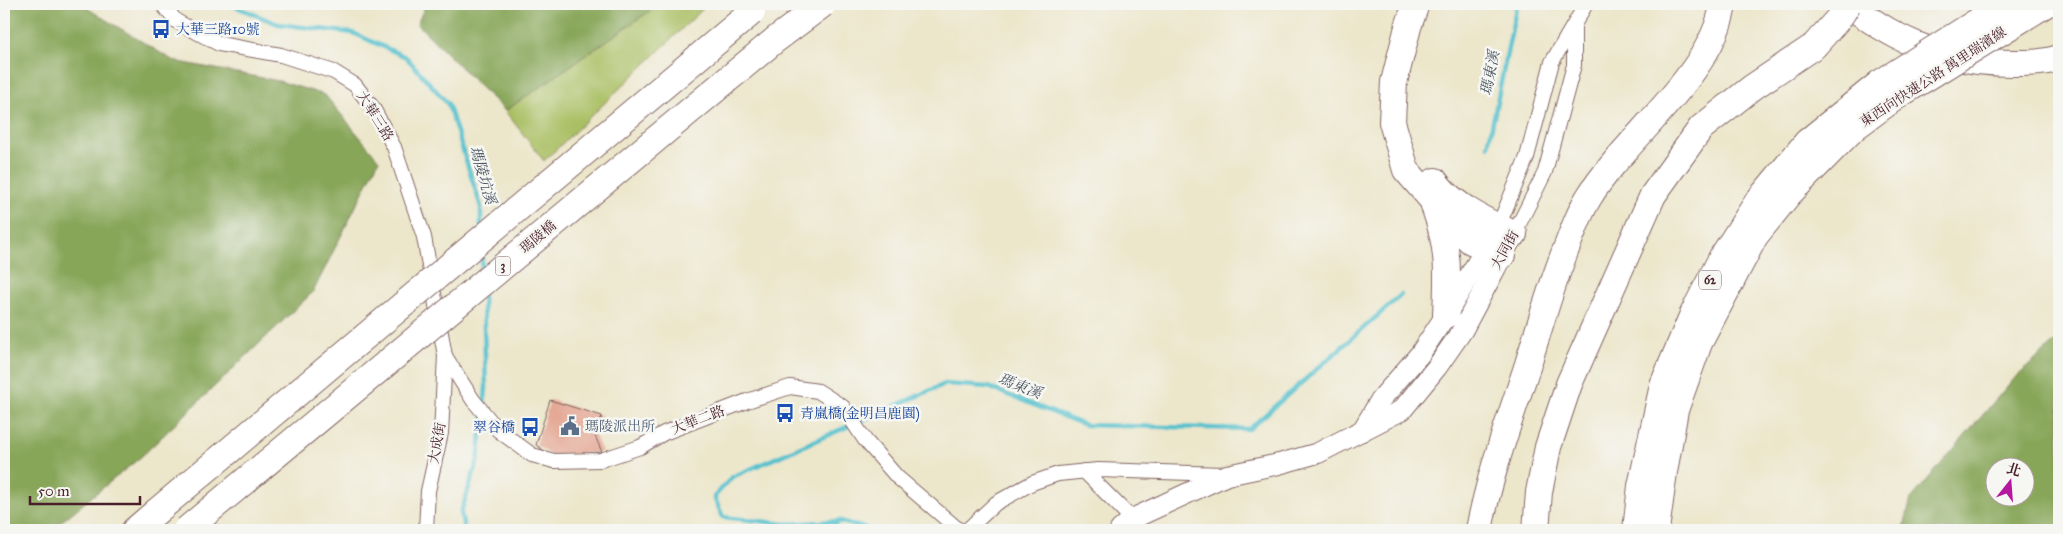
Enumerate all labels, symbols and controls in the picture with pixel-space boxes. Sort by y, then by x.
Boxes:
bus stop icon: 大華三路10號 [150,18,172,40]
place label: 大華三路10號 [176,21,260,38]
street label: 東西向快速公路 萬里瑞濱線 [1857,23,2009,131]
water label: 瑪東溪 [1477,47,1504,97]
street label: 大華三路 [353,88,397,144]
water label: 瑪陵坑溪 [466,144,500,208]
street label: 瑪陵橋 [516,217,560,257]
street label: 大同街 [1487,228,1523,272]
road number: 3 [496,256,510,276]
road number: 62 [1699,270,1721,290]
water label: 瑪東溪 [996,370,1046,403]
street label: 大華二路 [669,402,727,438]
bus stop icon: 青嵐橋(金明昌鹿園) [774,402,796,424]
place label: 青嵐橋(金明昌鹿園) [800,405,920,423]
public building icon: 瑪陵派出所 [559,415,581,437]
bus stop icon: 翠谷橋 [519,416,541,438]
place label: 瑪陵派出所 [585,418,655,435]
place label: 翠谷橋 [473,419,515,436]
street label: 大成街 [425,421,449,465]
north arrow [1986,456,2036,506]
text: 北 [2004,460,2023,480]
scale bar [30,474,140,506]
text: 50 m [38,482,70,500]

